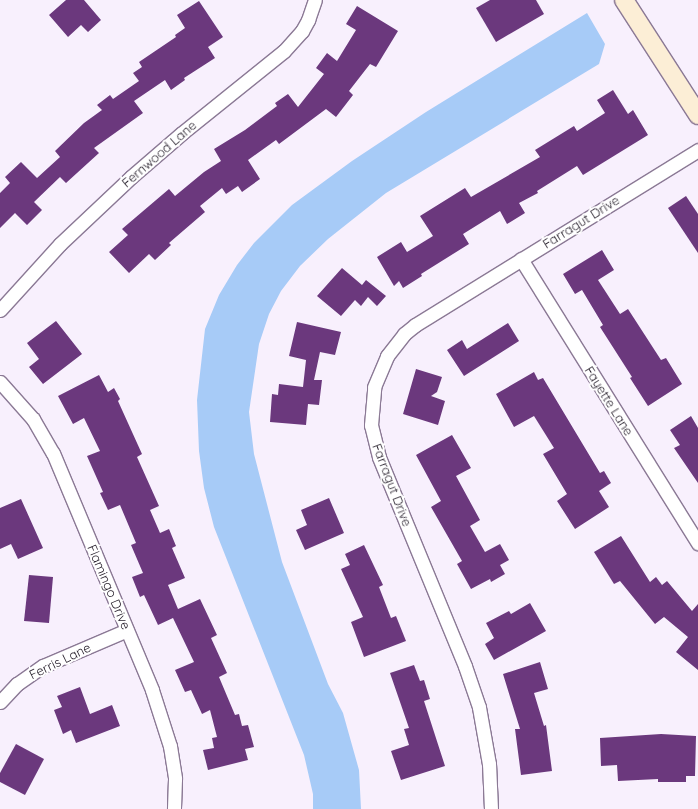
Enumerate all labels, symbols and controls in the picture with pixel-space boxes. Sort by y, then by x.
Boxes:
street label: Fernwood Lane [119,117,199,191]
street label: Farragut Drive [540,192,622,252]
street label: Fayette Lane [581,363,637,439]
street label: Farragut Drive [369,441,415,529]
street label: Flamingo Drive [84,542,134,632]
street label: Ferris Lane [27,639,93,683]

